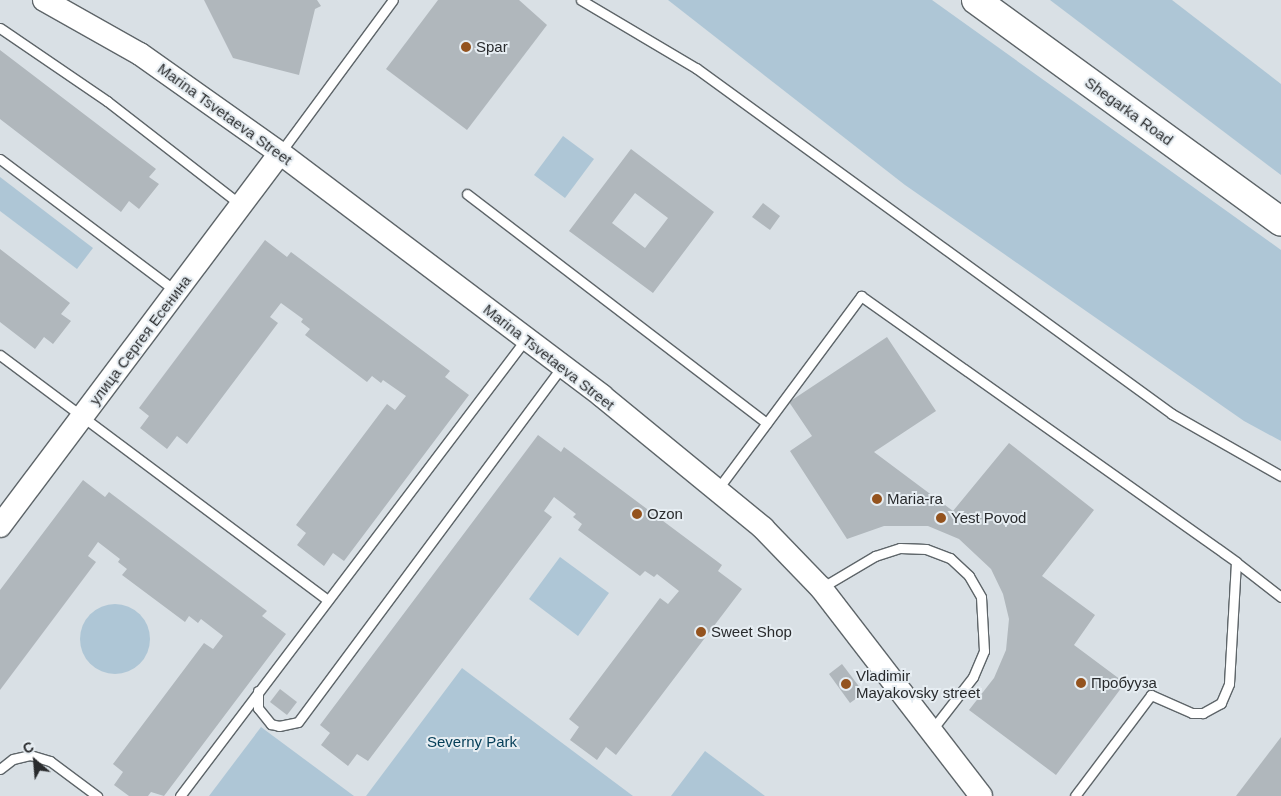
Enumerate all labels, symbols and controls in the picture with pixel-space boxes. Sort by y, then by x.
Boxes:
place label: Spar [476,38,508,56]
marker: Spar [460,41,472,53]
street label: Marina Tsvetaeva Street [154,59,296,169]
street label: Shegarka Road [1082,73,1176,149]
street label: улица Сергея Есенина [85,272,195,408]
street label: Marina Tsvetaeva Street [480,300,618,414]
place label: Maria-ra [887,490,943,508]
marker: Maria-ra [871,493,883,505]
place label: Ozon [647,505,683,523]
marker: Ozon [631,508,643,520]
place label: Yest Povod [951,509,1026,527]
marker: Yest Povod [935,512,947,524]
place label: Sweet Shop [711,623,792,641]
marker: Sweet Shop [695,626,707,638]
place label: Vladimir Mayakovsky street [856,666,980,701]
place label: Пробууза [1091,674,1157,692]
marker: Пробууза [1075,677,1087,689]
marker: Vladimir Mayakovsky street [840,678,852,690]
park label: Severny Park [427,733,517,751]
north arrow [10,736,60,786]
text: С [20,738,36,757]

